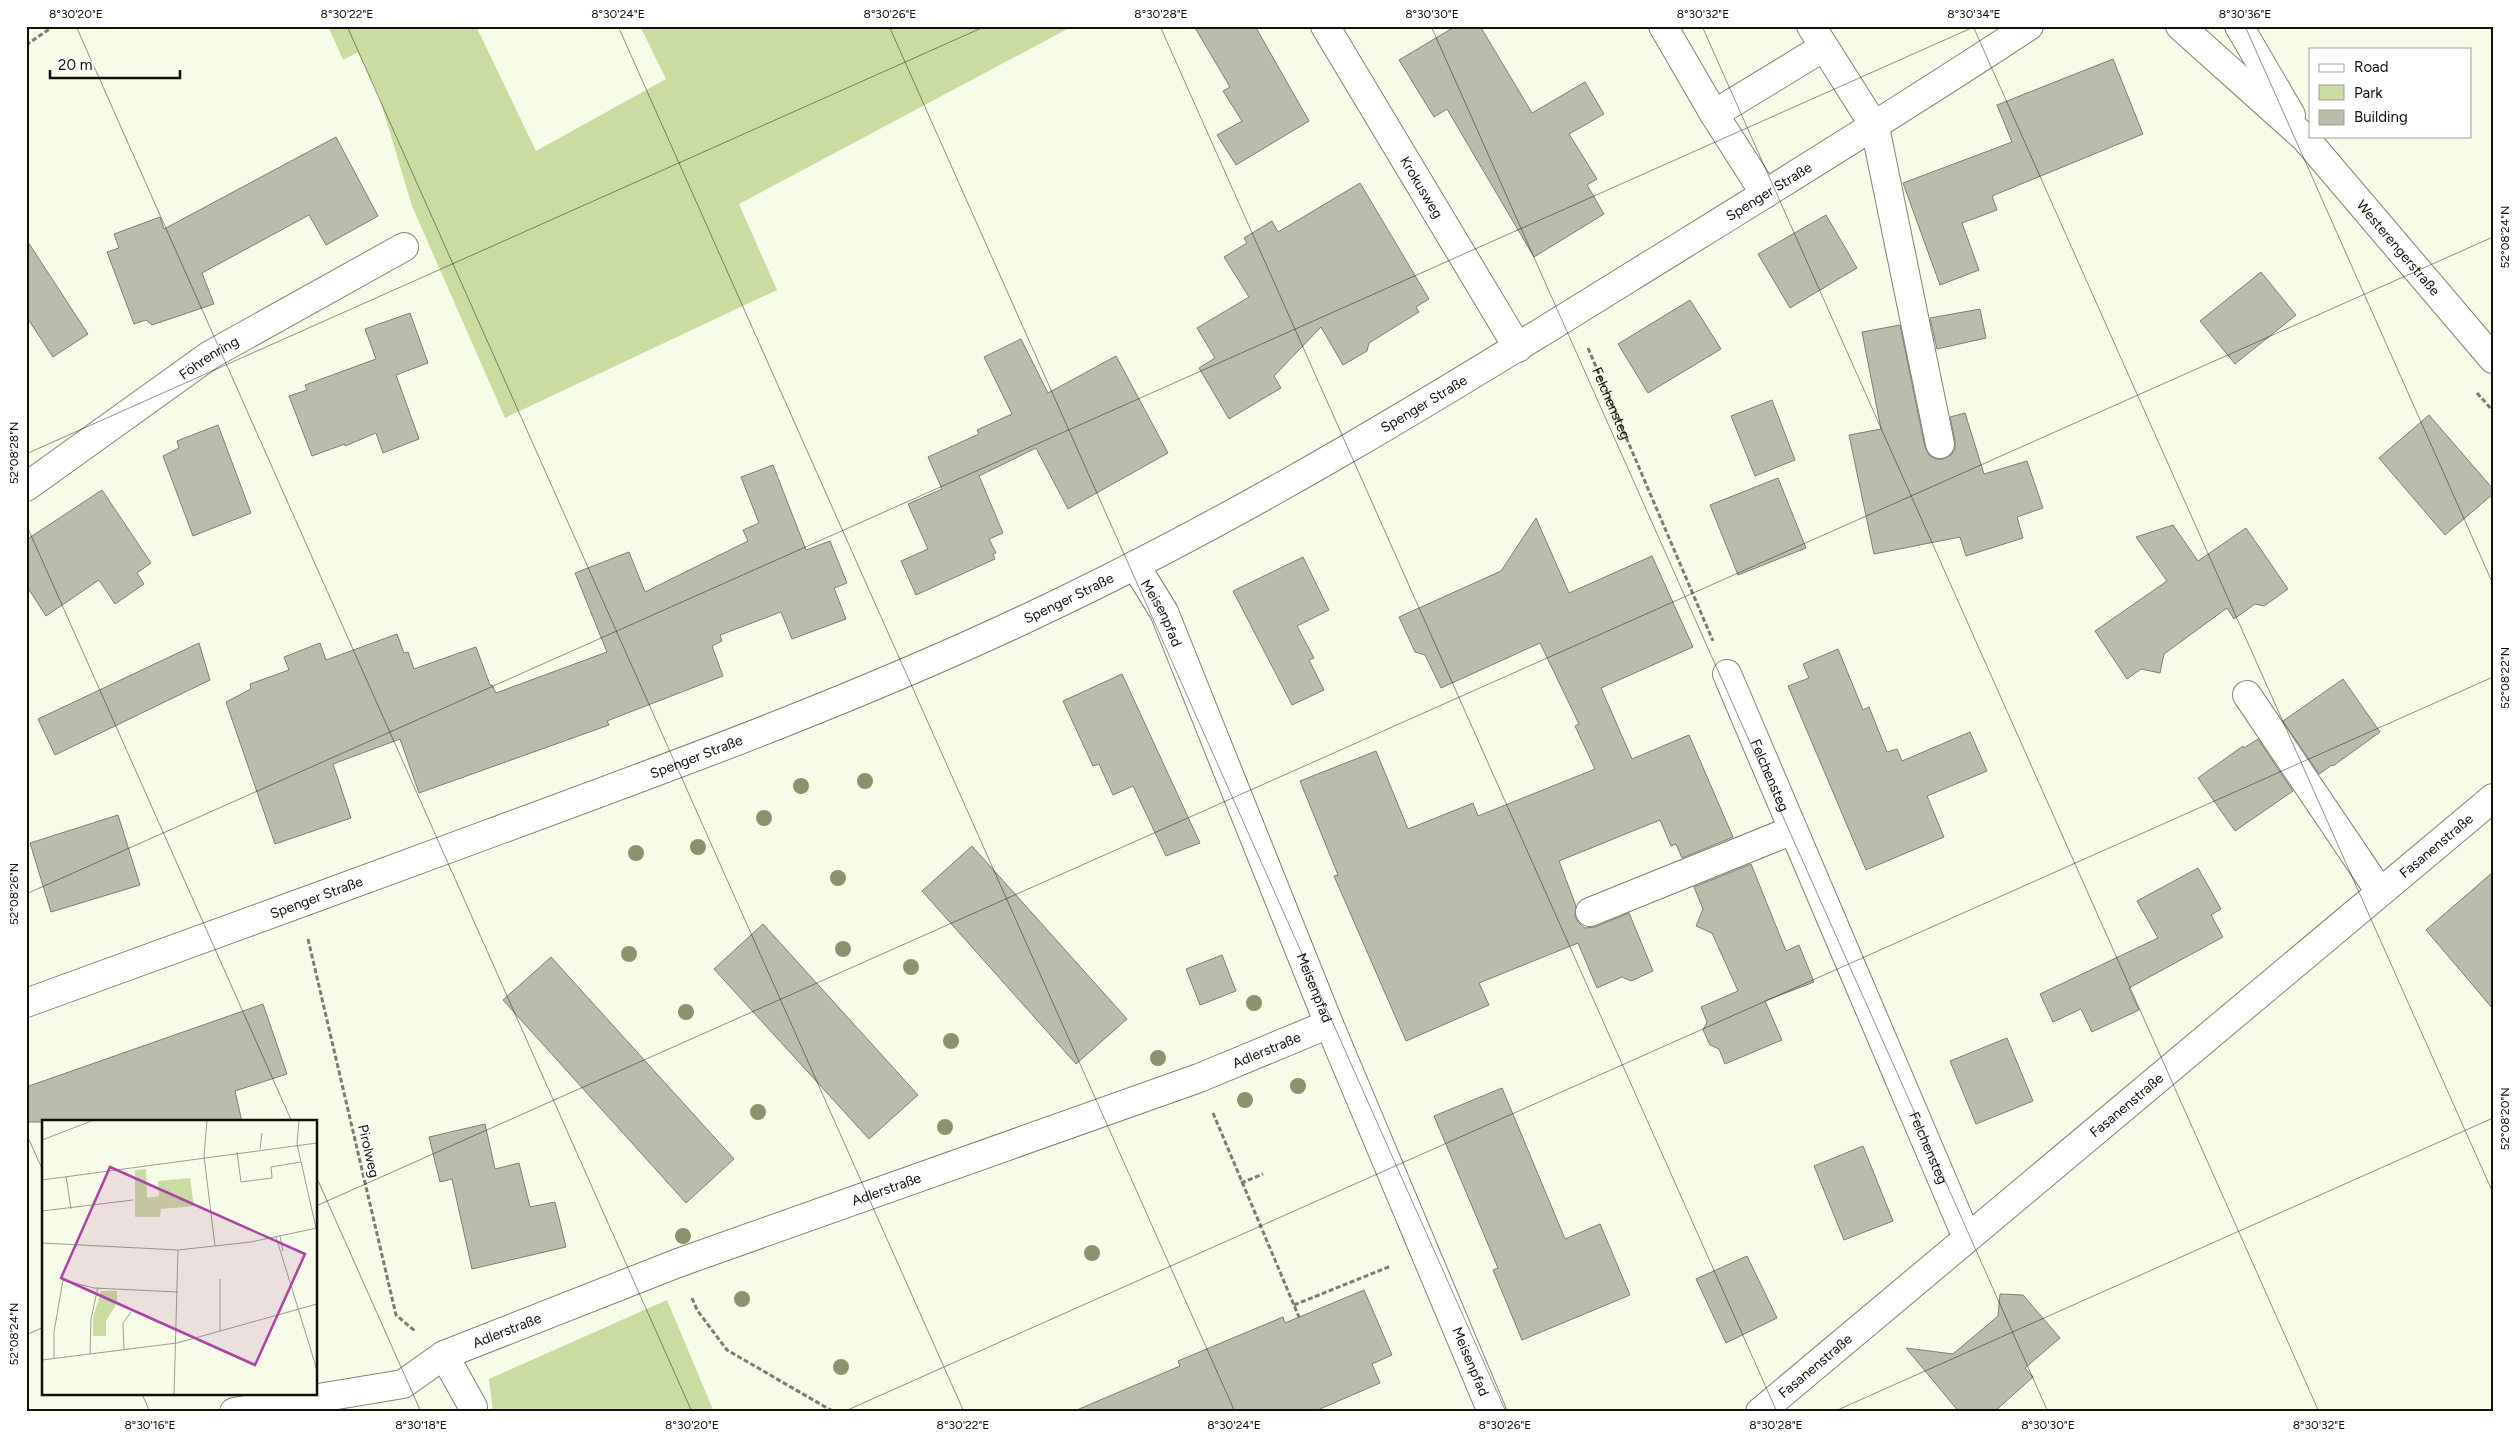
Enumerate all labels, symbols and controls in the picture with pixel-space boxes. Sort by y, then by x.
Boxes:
text: 8°30'20"E [49,7,103,21]
text: 8°30'22"E [321,7,373,21]
text: 8°30'24"E [591,7,645,21]
text: 8°30'26"E [864,7,916,21]
text: 8°30'28"E [1134,7,1188,21]
text: 8°30'30"E [1405,7,1459,21]
text: 8°30'32"E [1677,7,1729,21]
text: 8°30'34"E [1947,7,2001,21]
text: 8°30'36"E [2219,7,2271,21]
scale bar [50,48,180,80]
legend [2309,48,2472,138]
text: 20 m [58,56,92,74]
text: Road [2354,58,2389,76]
text: Park [2354,84,2383,102]
text: Building [2354,108,2408,126]
street label: Krokusweg [1396,153,1446,222]
street label: Spenger Straße [1723,159,1815,225]
street label: Westerengerstraße [2353,197,2444,300]
text: 52°08'24"N [2498,206,2512,268]
street label: Föhrenring [176,333,242,383]
street label: Felchensteg [1588,365,1634,442]
street label: Spenger Straße [1378,372,1471,436]
text: 52°08'28"N [7,422,21,484]
street label: Spenger Straße [1021,569,1117,627]
street label: Meisenpfad [1137,576,1185,649]
text: 52°08'22"N [2498,647,2512,709]
street label: Spenger Straße [648,732,745,782]
street label: Felchensteg [1747,737,1792,814]
street label: Fasanenstraße [2396,810,2477,882]
text: 52°08'26"N [7,863,21,925]
street label: Spenger Straße [268,873,366,923]
street label: Meisenpfad [1292,951,1336,1025]
street label: Adlerstraße [1230,1029,1304,1072]
street label: Fasanenstraße [2086,1070,2167,1141]
text: 52°08'20"N [2498,1087,2512,1151]
street label: Felchensteg [1905,1109,1951,1187]
inset map [42,1120,318,1396]
street label: Pirolweg [354,1123,383,1179]
street label: Adlerstraße [850,1169,924,1210]
text: 52°08'24"N [7,1303,21,1365]
street label: Adlerstraße [470,1310,544,1352]
street label: Meisenpfad [1448,1324,1492,1399]
street label: Fasanenstraße [1775,1330,1856,1402]
text: 8°30'16"E [124,1418,176,1432]
text: 8°30'18"E [395,1418,447,1432]
text: 8°30'20"E [665,1418,719,1432]
text: 8°30'22"E [937,1418,989,1432]
text: 8°30'24"E [1207,1418,1261,1432]
text: 8°30'26"E [1479,1418,1531,1432]
text: 8°30'28"E [1749,1418,1803,1432]
text: 8°30'30"E [2021,1418,2075,1432]
text: 8°30'32"E [2293,1418,2345,1432]

